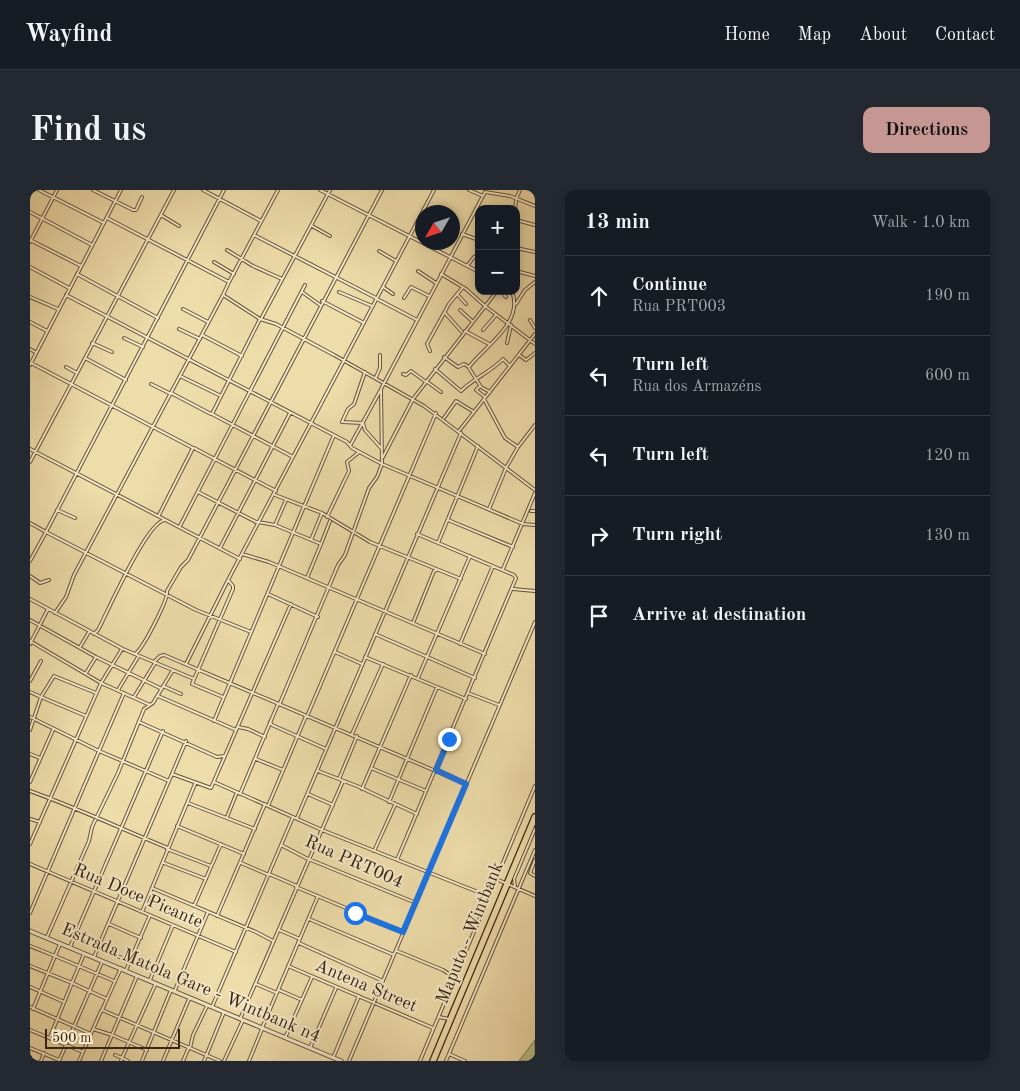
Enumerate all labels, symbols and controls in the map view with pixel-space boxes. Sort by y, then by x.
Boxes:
text: Wayfind [25,23,112,47]
text: Home [724,26,770,44]
text: Map [798,26,831,44]
text: About [859,26,907,44]
text: Contact [935,26,995,44]
button: Directions [863,107,990,153]
text: Find us [30,113,146,148]
north arrow [415,205,460,250]
map controls [475,205,520,295]
button: + [475,205,520,250]
text: 13 min [585,212,650,233]
text: Walk · 1.0 km [872,215,970,231]
button: − [475,250,520,295]
text: Continue [632,276,707,295]
icon: ahead [585,282,613,310]
text: 190 m [925,288,970,304]
text: Rua PRT003 [632,299,726,315]
text: Turn left [632,356,709,375]
icon: left [585,362,613,390]
text: 600 m [925,368,970,384]
text: Rua dos Armazéns [632,379,761,395]
icon: left [585,442,613,470]
text: Turn left [632,446,709,465]
text: 120 m [925,448,970,464]
icon: right [585,522,613,550]
text: Turn right [632,526,722,545]
text: 130 m [925,528,970,544]
icon: arrive [585,602,613,630]
text: Arrive at destination [632,606,806,625]
route end [438,728,461,751]
street label: Rua PRT004 [302,832,406,892]
street label: Maputo - Wintbank [433,859,507,1007]
street label: Rua Doce Picante [71,861,205,931]
route start [344,902,367,925]
street label: Estrada Matola Gare - Wintbank n4 [59,920,323,1046]
street label: Antena Street [312,956,420,1016]
scale bar [45,1026,180,1049]
text: 500 m [52,1031,91,1045]

